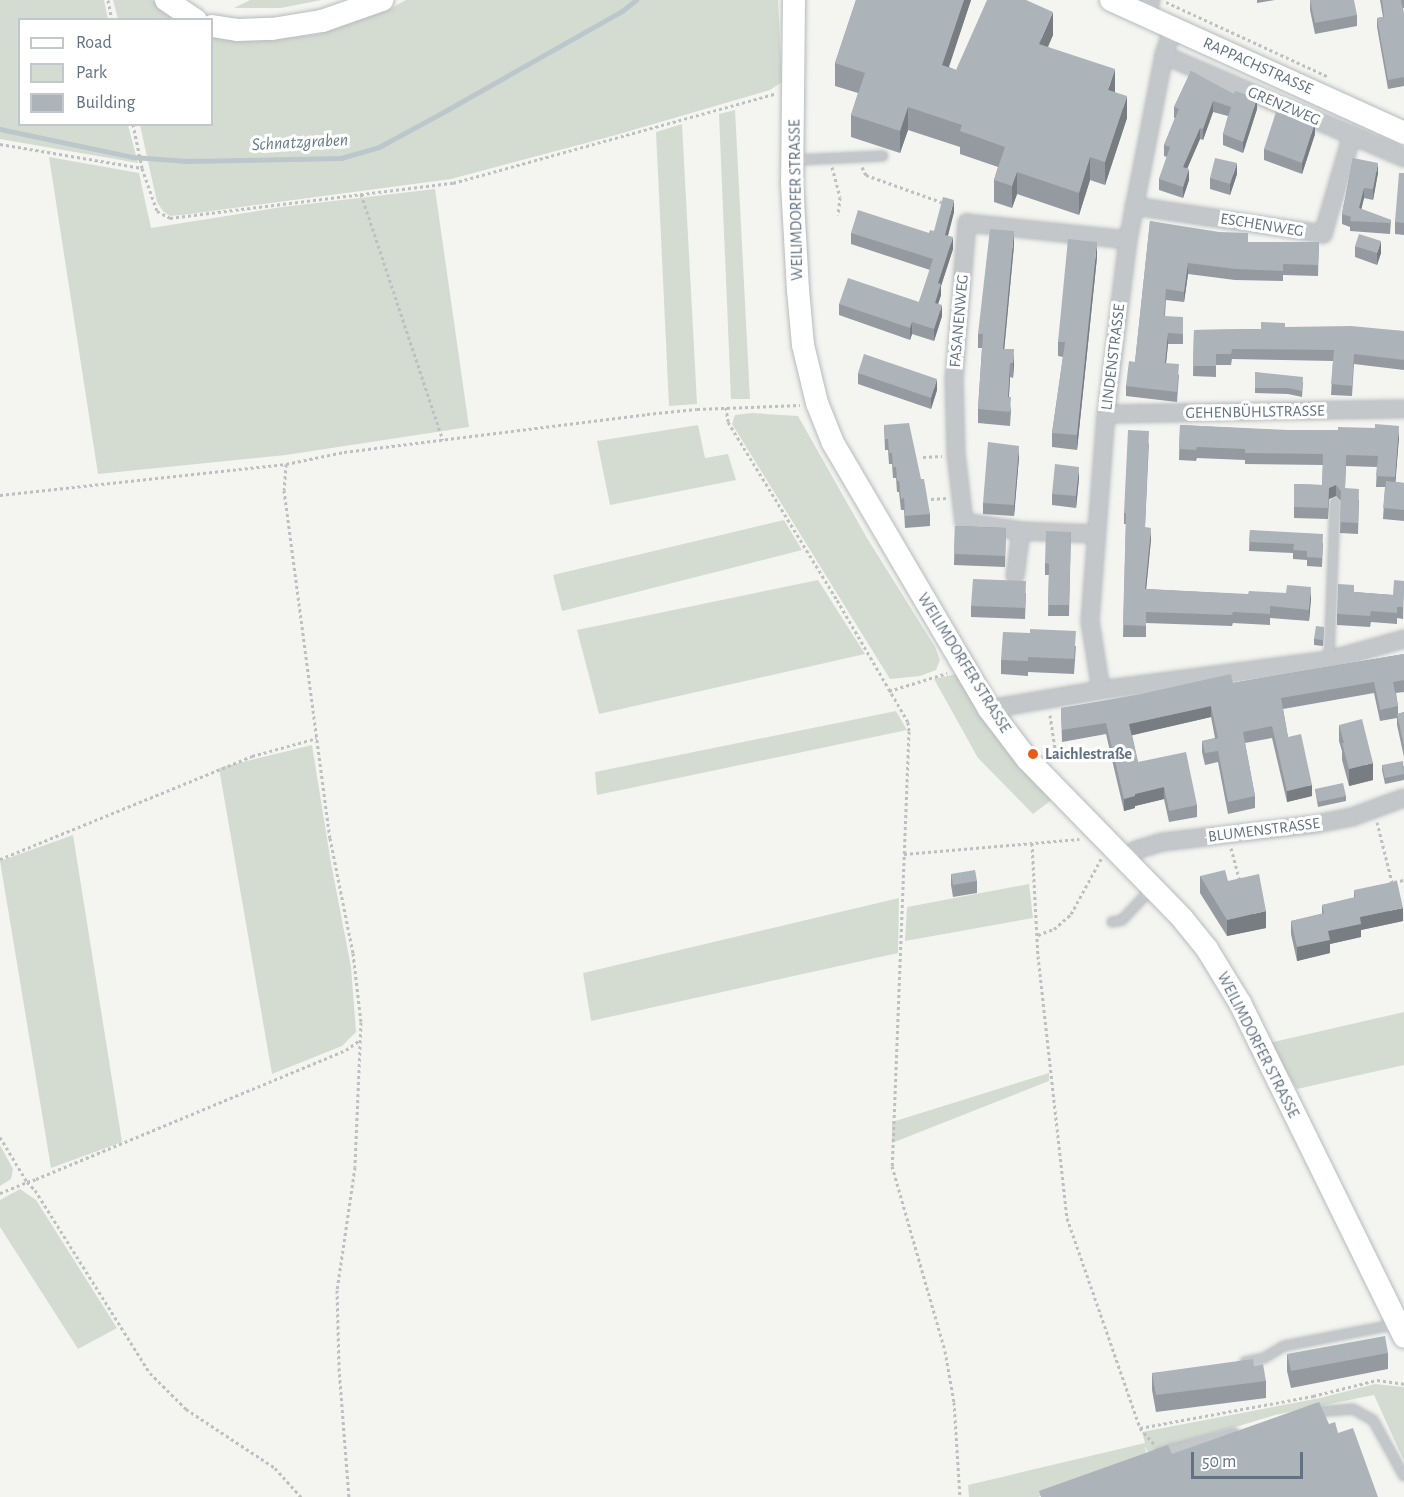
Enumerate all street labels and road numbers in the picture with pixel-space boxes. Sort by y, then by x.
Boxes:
street label: RAPPACHSTRASSE [1200,33,1316,99]
street label: GRENZWEG [1245,82,1323,130]
street label: WEILIMDORFER STRASSE [785,119,807,281]
street label: ESCHENWEG [1219,209,1305,241]
street label: FASANENWEG [945,274,973,368]
street label: LINDENSTRASSE [1097,303,1129,411]
street label: GEHENBÜHLSTRASSE [1185,401,1325,423]
street label: WEILIMDORFER STRASSE [913,589,1015,737]
street label: BLUMENSTRASSE [1207,814,1321,846]
street label: WEILIMDORFER STRASSE [1213,969,1303,1121]

